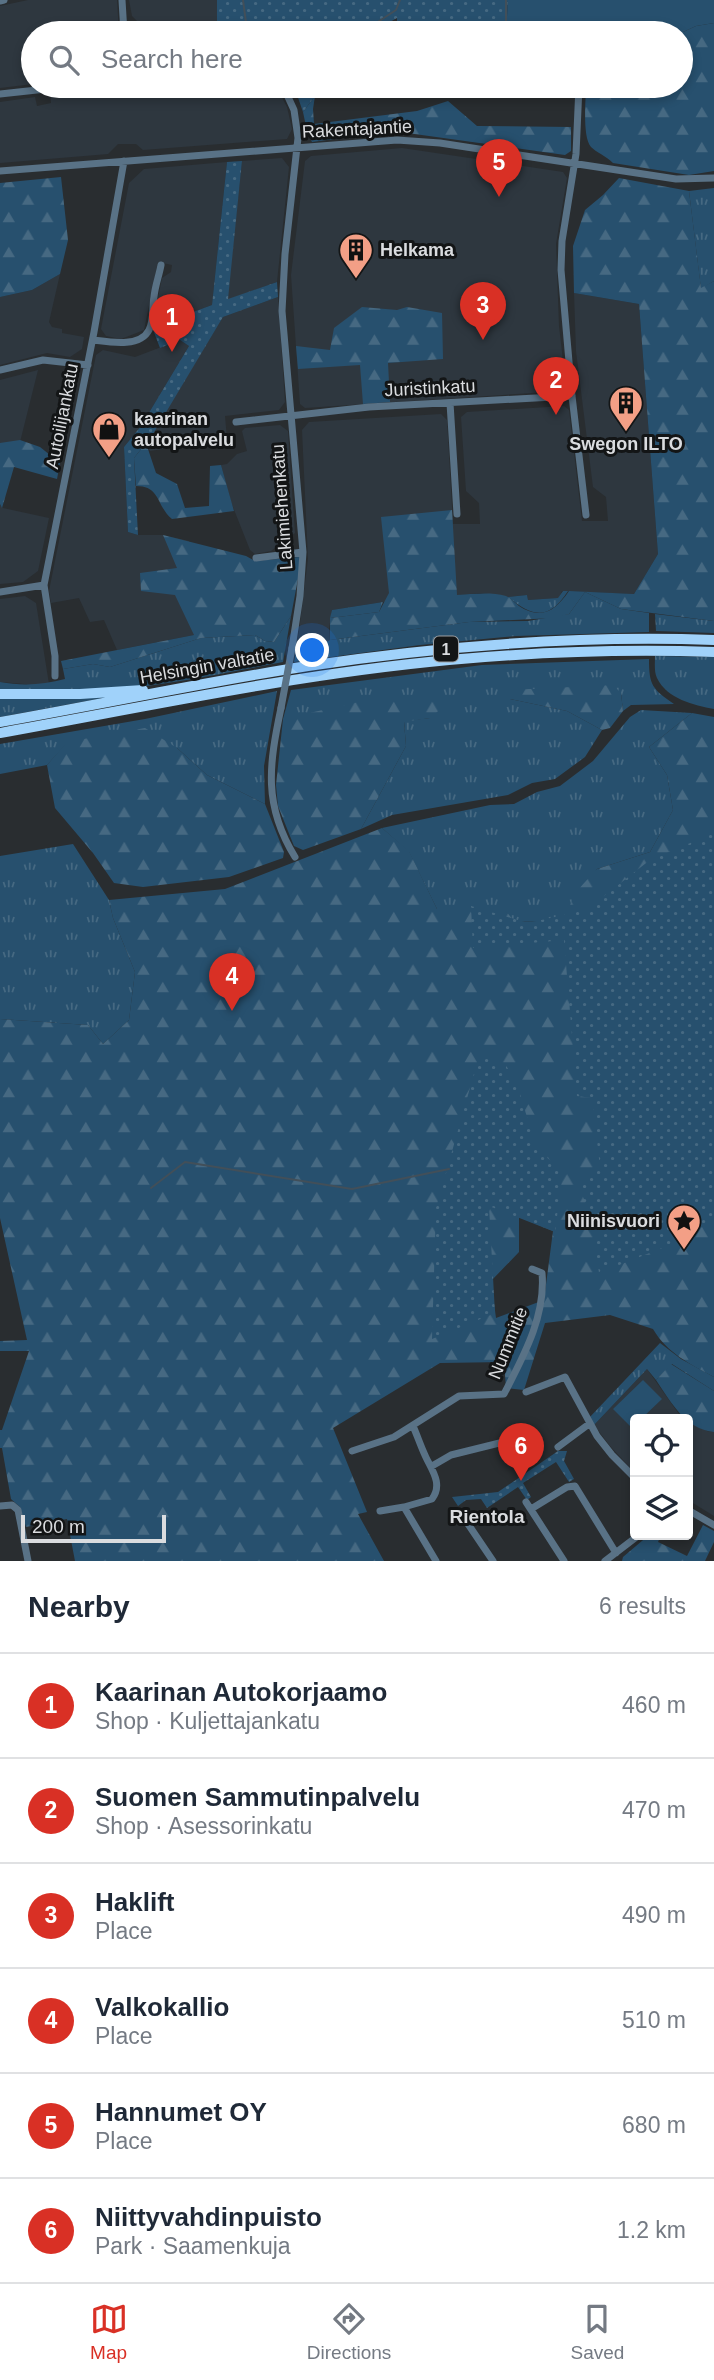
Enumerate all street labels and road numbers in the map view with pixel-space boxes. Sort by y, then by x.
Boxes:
street label: Rakentajantie [302,116,412,142]
street label: Autoilijankatu [42,362,82,470]
street label: Juristinkatu [384,376,476,400]
street label: Lakimiehenkatu [268,443,296,571]
road number: 1 [434,636,458,662]
street label: Helsingin valtatie [138,644,276,688]
street label: Nummitie [484,1304,532,1382]

